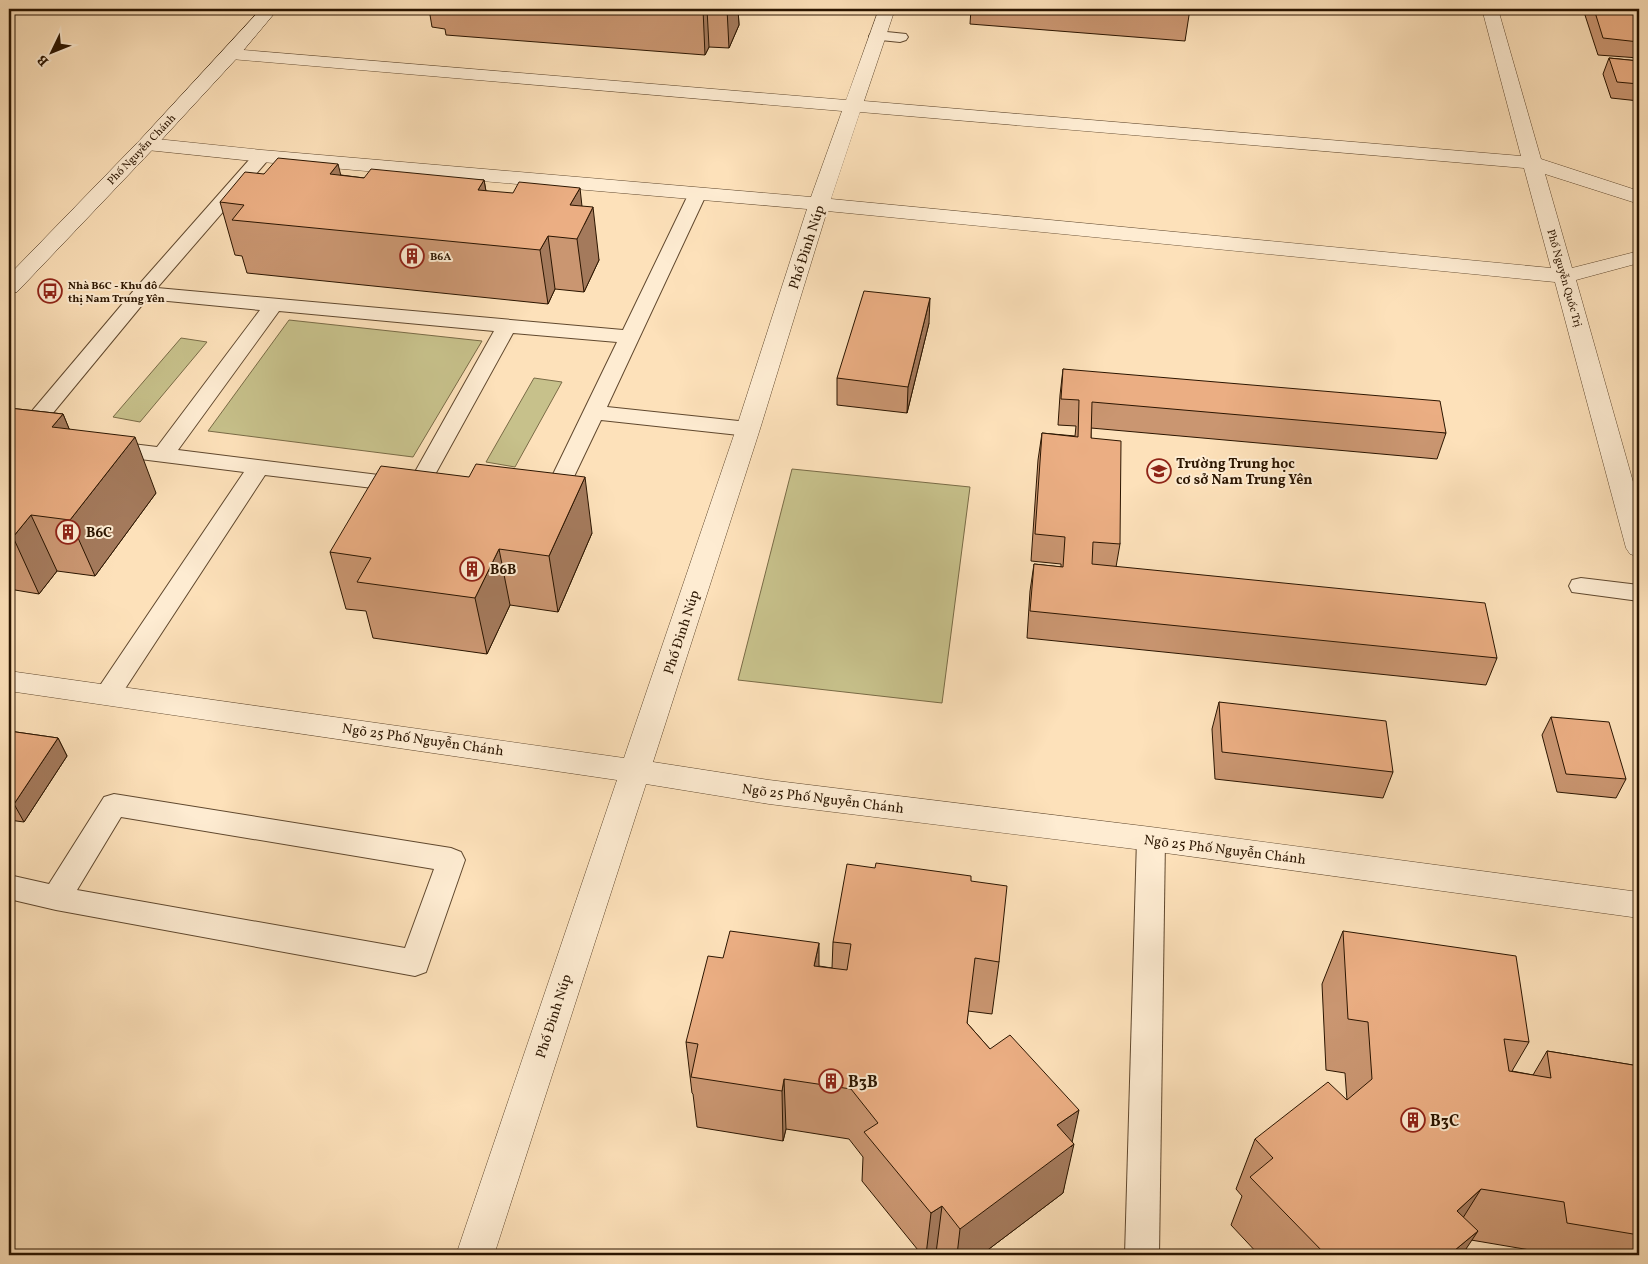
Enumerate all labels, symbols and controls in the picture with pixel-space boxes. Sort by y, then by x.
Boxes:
north arrow [28,28,78,78]
text: B [33,50,54,70]
street label: Phố Nguyễn Chánh [104,111,180,189]
street label: Phố Đinh Núp [785,203,830,292]
street label: Phố Nguyễn Quốc Trị [1542,228,1585,329]
building icon: B6A [399,243,425,269]
place label: B6A [430,250,451,265]
bus stop icon: Nhà B6C - Khu đô thị Nam Trung Yên [37,278,63,304]
place label: Nhà B6C - Khu đô thị Nam Trung Yên [68,279,165,307]
place label: Trường Trung học cơ sở Nam Trung Yên [1176,455,1313,490]
school or university icon: Trường Trung học cơ sở Nam Trung Yên [1146,458,1172,484]
building icon: B6C [55,519,81,545]
place label: B6C [86,524,112,543]
building icon: B6B [459,556,485,582]
place label: B6B [490,561,516,580]
street label: Phố Đinh Núp [660,588,705,677]
street label: Ngõ 25 Phố Nguyễn Chánh [341,720,505,761]
street label: Ngõ 25 Phố Nguyễn Chánh [741,780,905,819]
street label: Ngõ 25 Phố Nguyễn Chánh [1143,831,1307,870]
street label: Phố Đinh Núp [532,972,577,1061]
building icon: B3B [818,1068,844,1094]
place label: B3B [848,1072,878,1094]
building icon: B3C [1400,1107,1426,1133]
place label: B3C [1430,1111,1459,1133]

